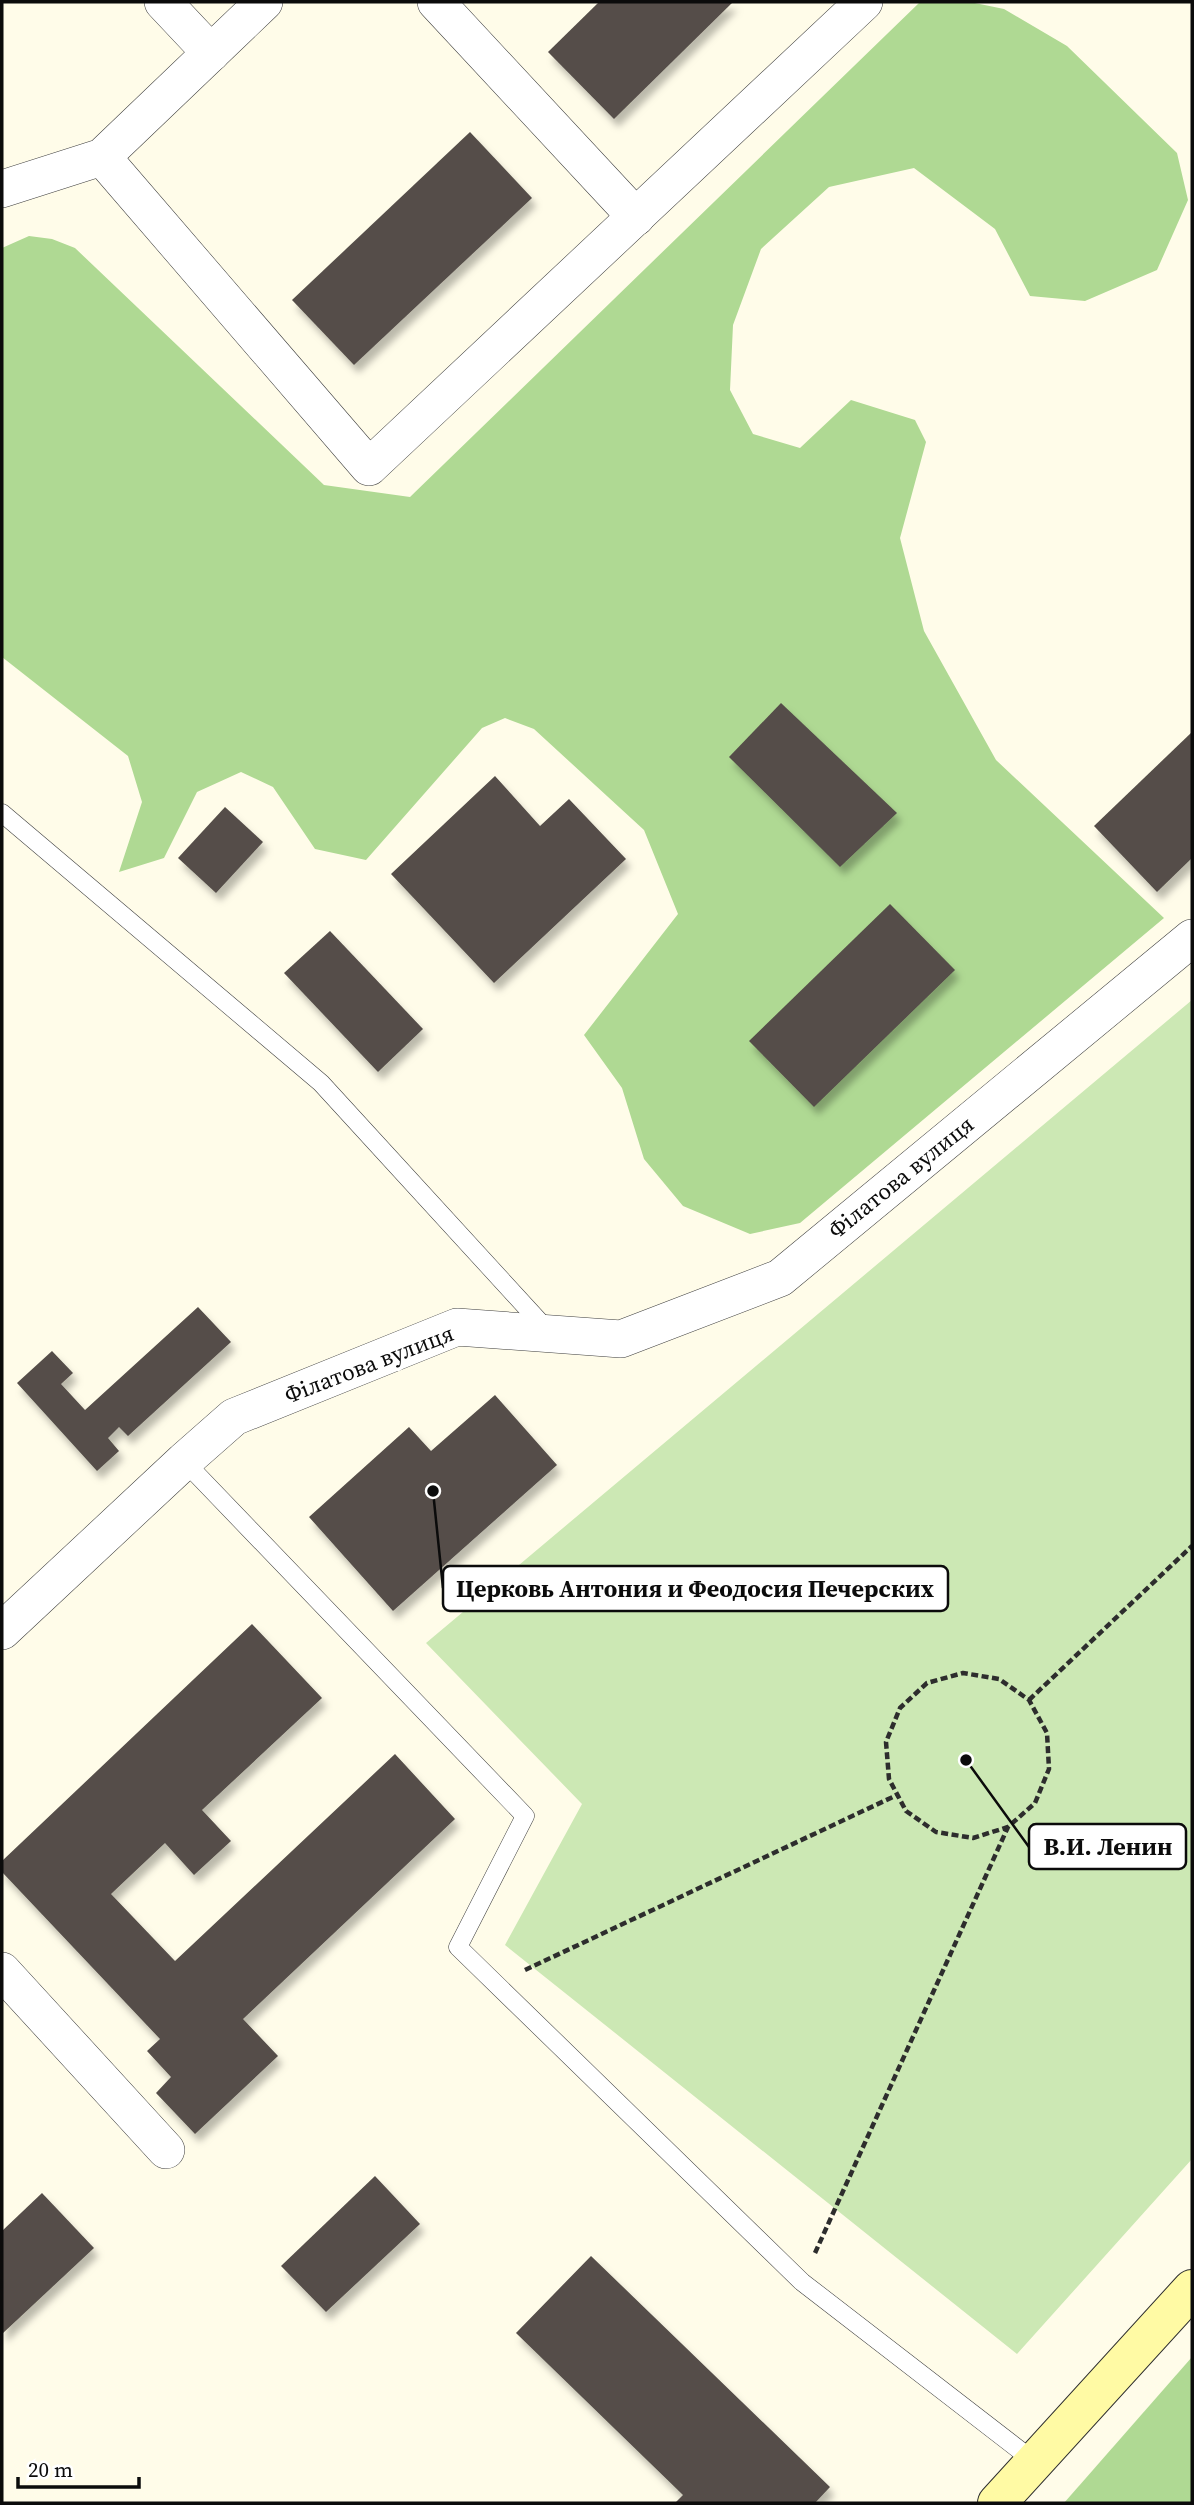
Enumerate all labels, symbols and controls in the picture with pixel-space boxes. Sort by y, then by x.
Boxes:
street label: Філатова вулиця [821,1108,981,1246]
street label: Філатова вулиця [280,1317,458,1411]
callout: Церковь Антония и Феодосия Печерских [443,1566,948,1611]
text: Церковь Антония и Феодосия Печерских [456,1572,935,1605]
callout: В.И. Ленин [1029,1824,1186,1869]
text: В.И. Ленин [1043,1830,1173,1863]
scale bar [18,2446,138,2490]
text: 20 m [28,2455,73,2484]

